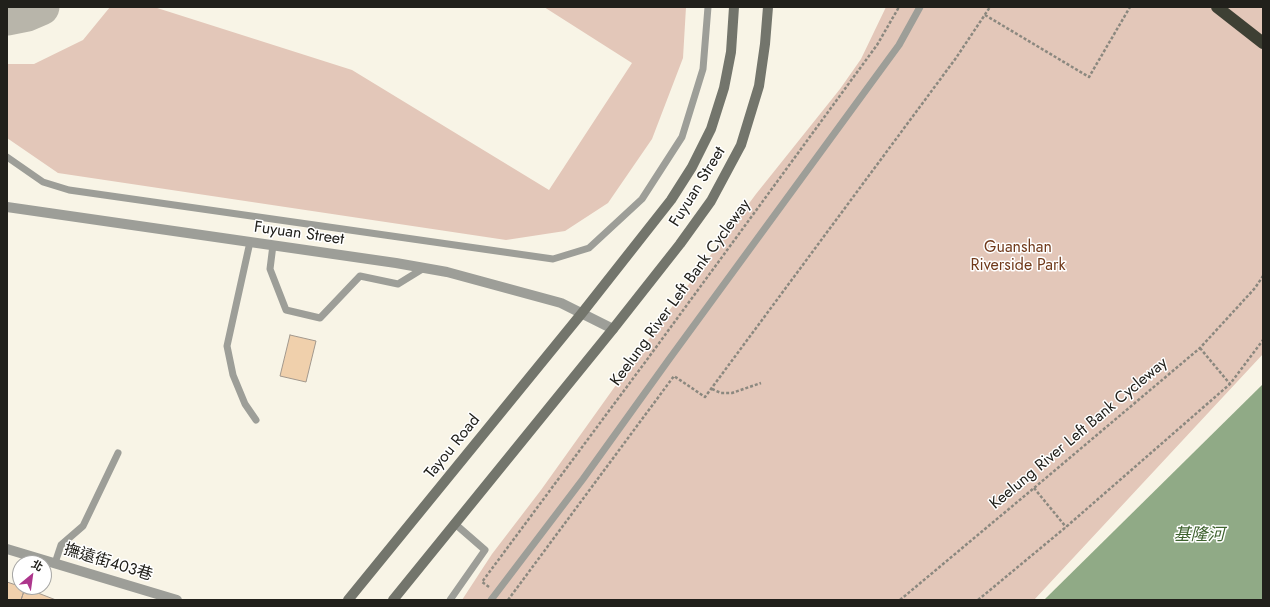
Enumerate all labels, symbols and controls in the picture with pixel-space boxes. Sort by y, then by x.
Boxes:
street label: Fuyuan Street [666,143,730,231]
street label: Keelung River Left Bank Cycleway [607,196,755,390]
street label: Fuyuan Street [253,218,345,250]
park label: Guanshan Riverside Park [971,238,1065,276]
street label: Keelung River Left Bank Cycleway [986,354,1172,514]
street label: Tayou Road [421,411,485,483]
water label: 基隆河 [1174,526,1224,546]
street label: 撫遠街403巷 [61,540,155,586]
north arrow [12,555,52,595]
text: 北 [29,556,46,575]

